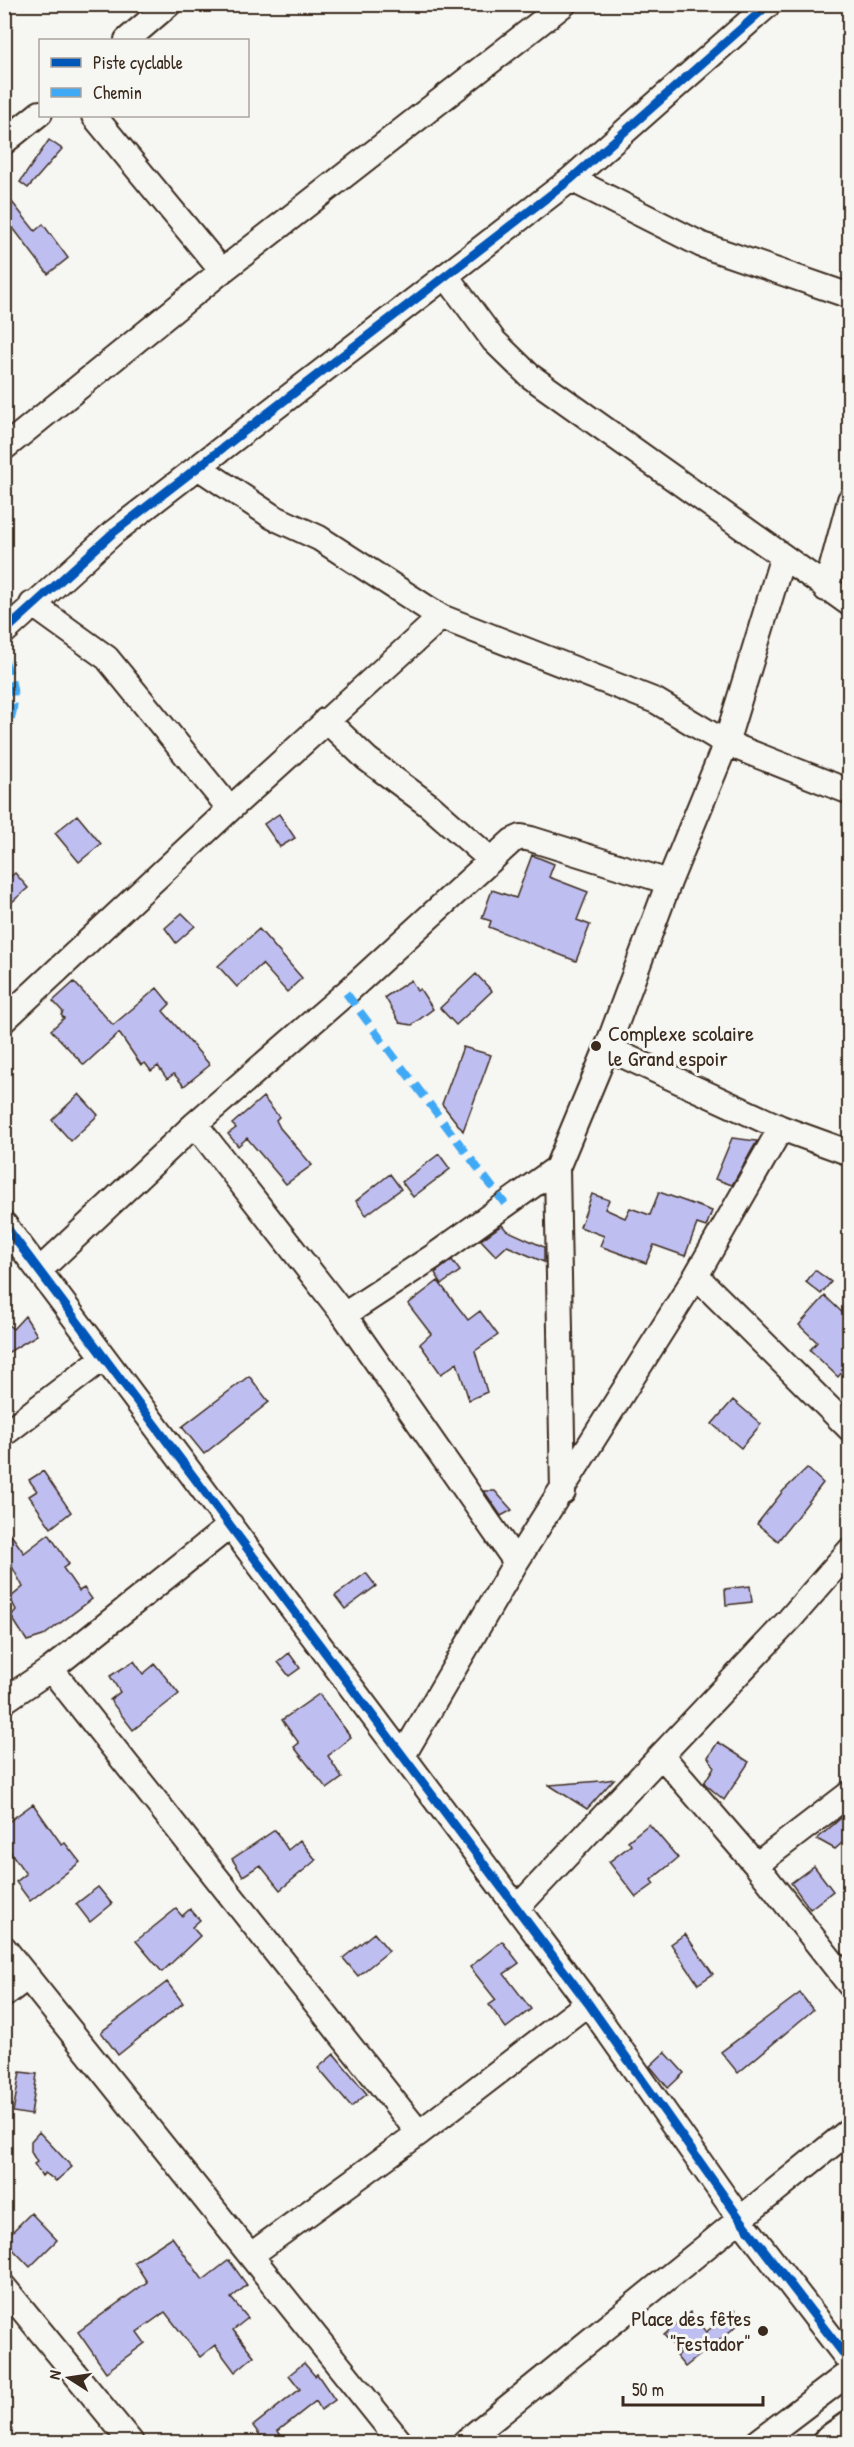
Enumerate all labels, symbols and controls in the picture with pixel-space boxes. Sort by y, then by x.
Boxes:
legend [39,39,249,117]
text: Piste cyclable [93,50,183,75]
text: Chemin [93,80,142,105]
place label: Complexe scolaire le Grand espoir [608,1018,754,1073]
marker: Complexe scolaire le Grand espoir [589,1039,603,1053]
place label: Place des fêtes "Festador" [631,2303,751,2358]
marker: Place des fêtes "Festador" [756,2324,770,2338]
north arrow [39,2348,99,2408]
text: N [43,2368,66,2381]
scale bar [623,2369,762,2407]
text: 50 m [632,2377,664,2402]

